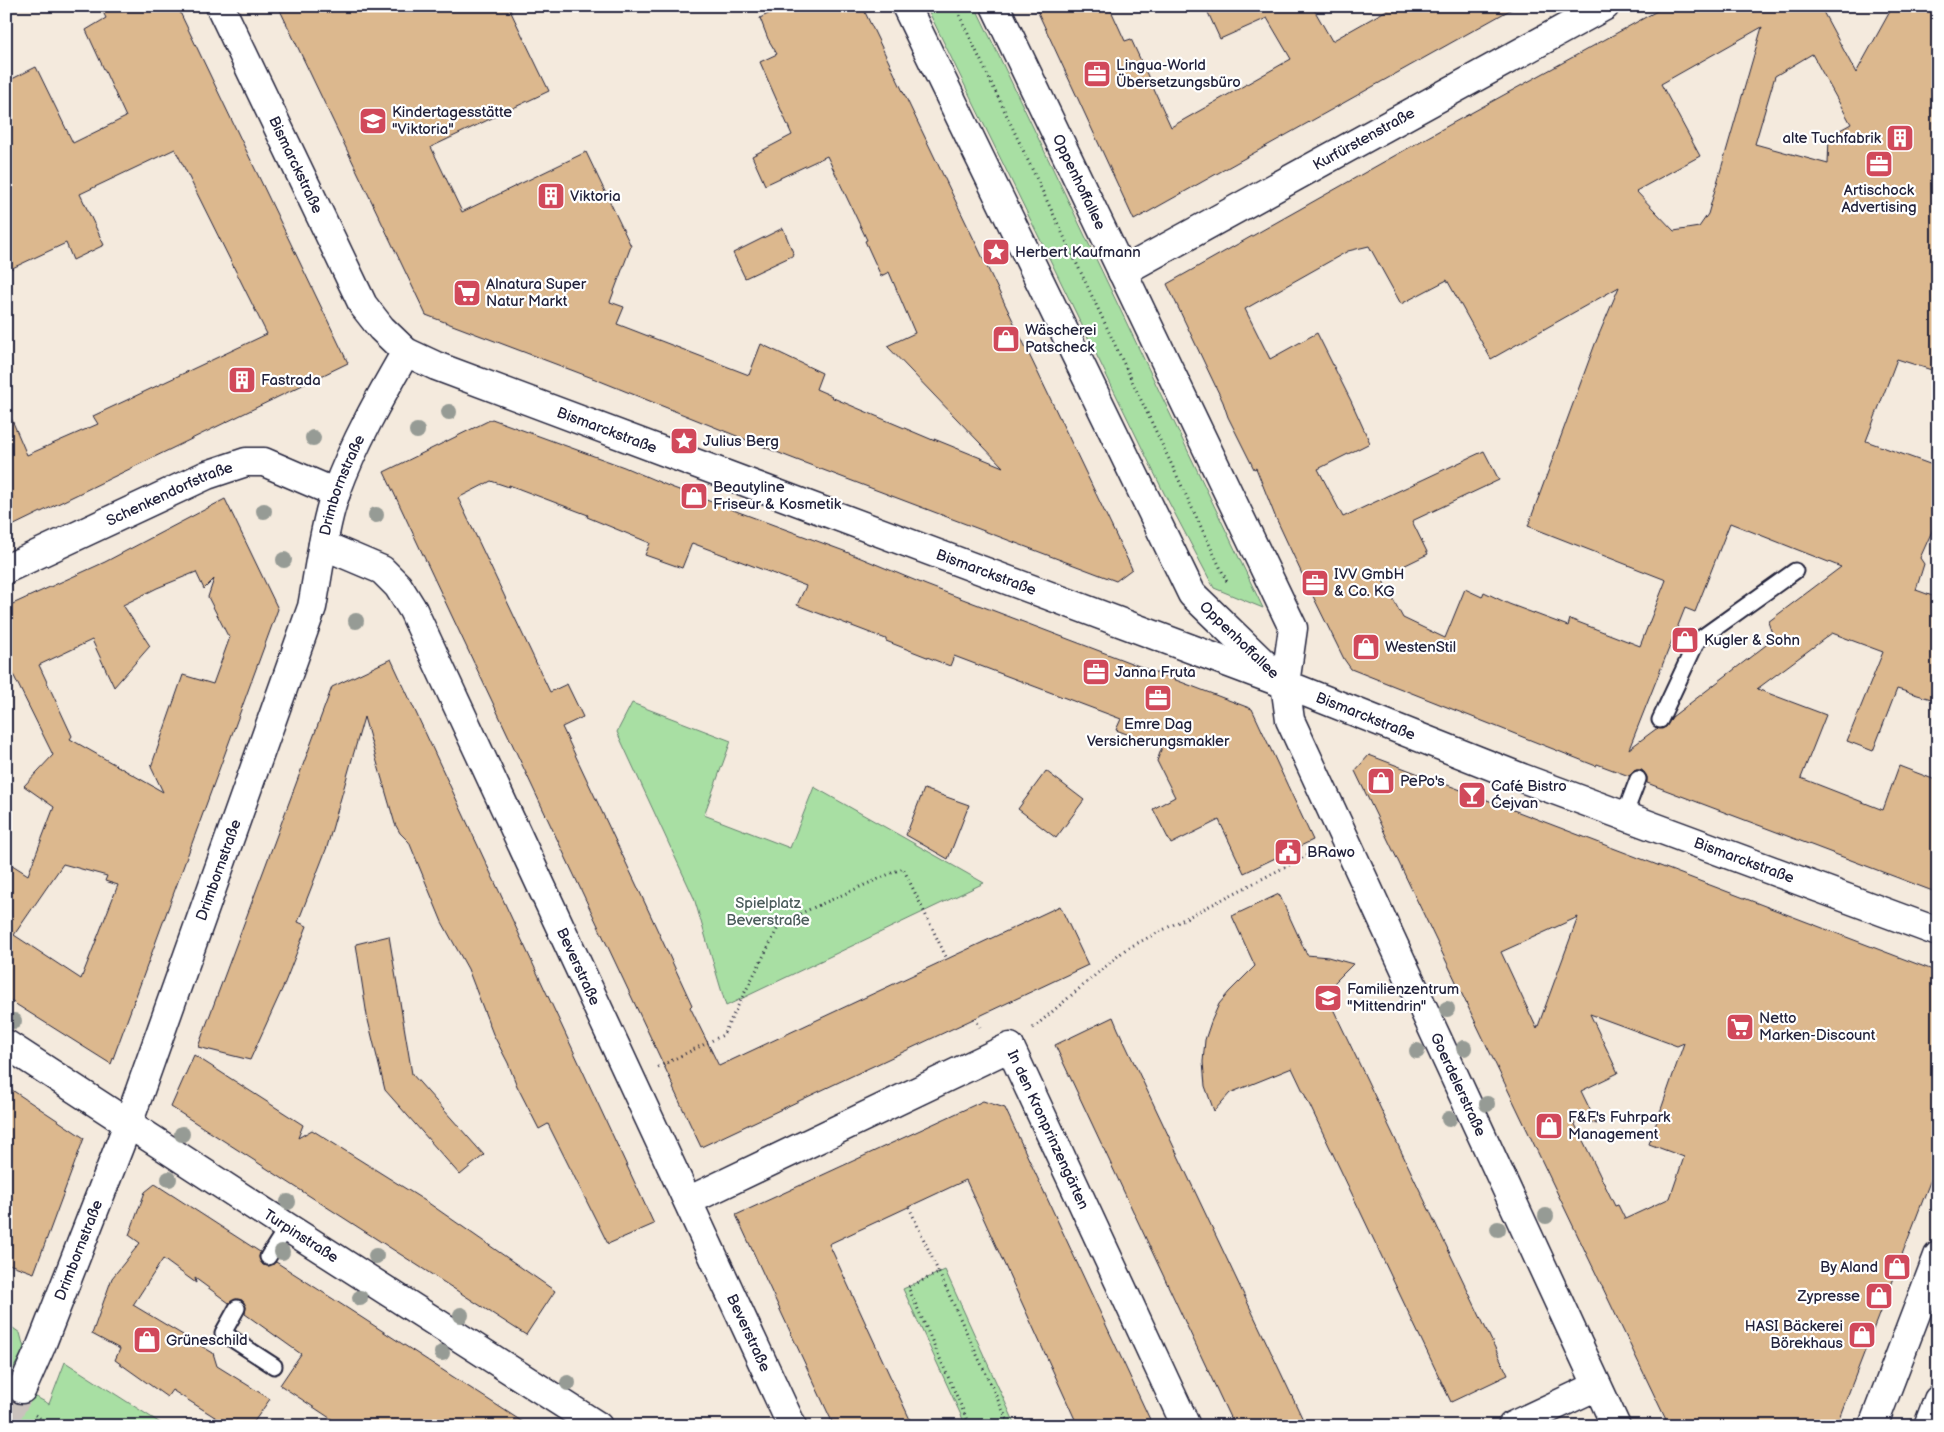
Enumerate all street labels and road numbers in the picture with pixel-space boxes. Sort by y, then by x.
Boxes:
street label: Kurfürstenstraße [1310,103,1418,175]
street label: Bismarckstraße [265,113,327,217]
street label: Oppenhoffallee [1048,131,1110,233]
street label: Bismarckstraße [554,403,660,457]
street label: Drimbornstraße [315,432,369,537]
street label: Schenkendorfstraße [103,458,235,530]
street label: Bismarckstraße [934,545,1039,600]
street label: Oppenhoffallee [1196,597,1283,683]
street label: Bismarckstraße [1313,688,1418,744]
street label: Drimbornstraße [192,817,245,923]
street label: Bismarckstraße [1691,833,1797,887]
street label: Beverstraße [552,925,605,1008]
street label: Goerdelerstraße [1426,1030,1490,1139]
street label: In den Kronprinzengärten [1003,1047,1094,1212]
street label: Drimbornstraße [50,1197,107,1303]
street label: Turpinstraße [260,1205,342,1267]
street label: Beverstraße [723,1291,775,1375]

